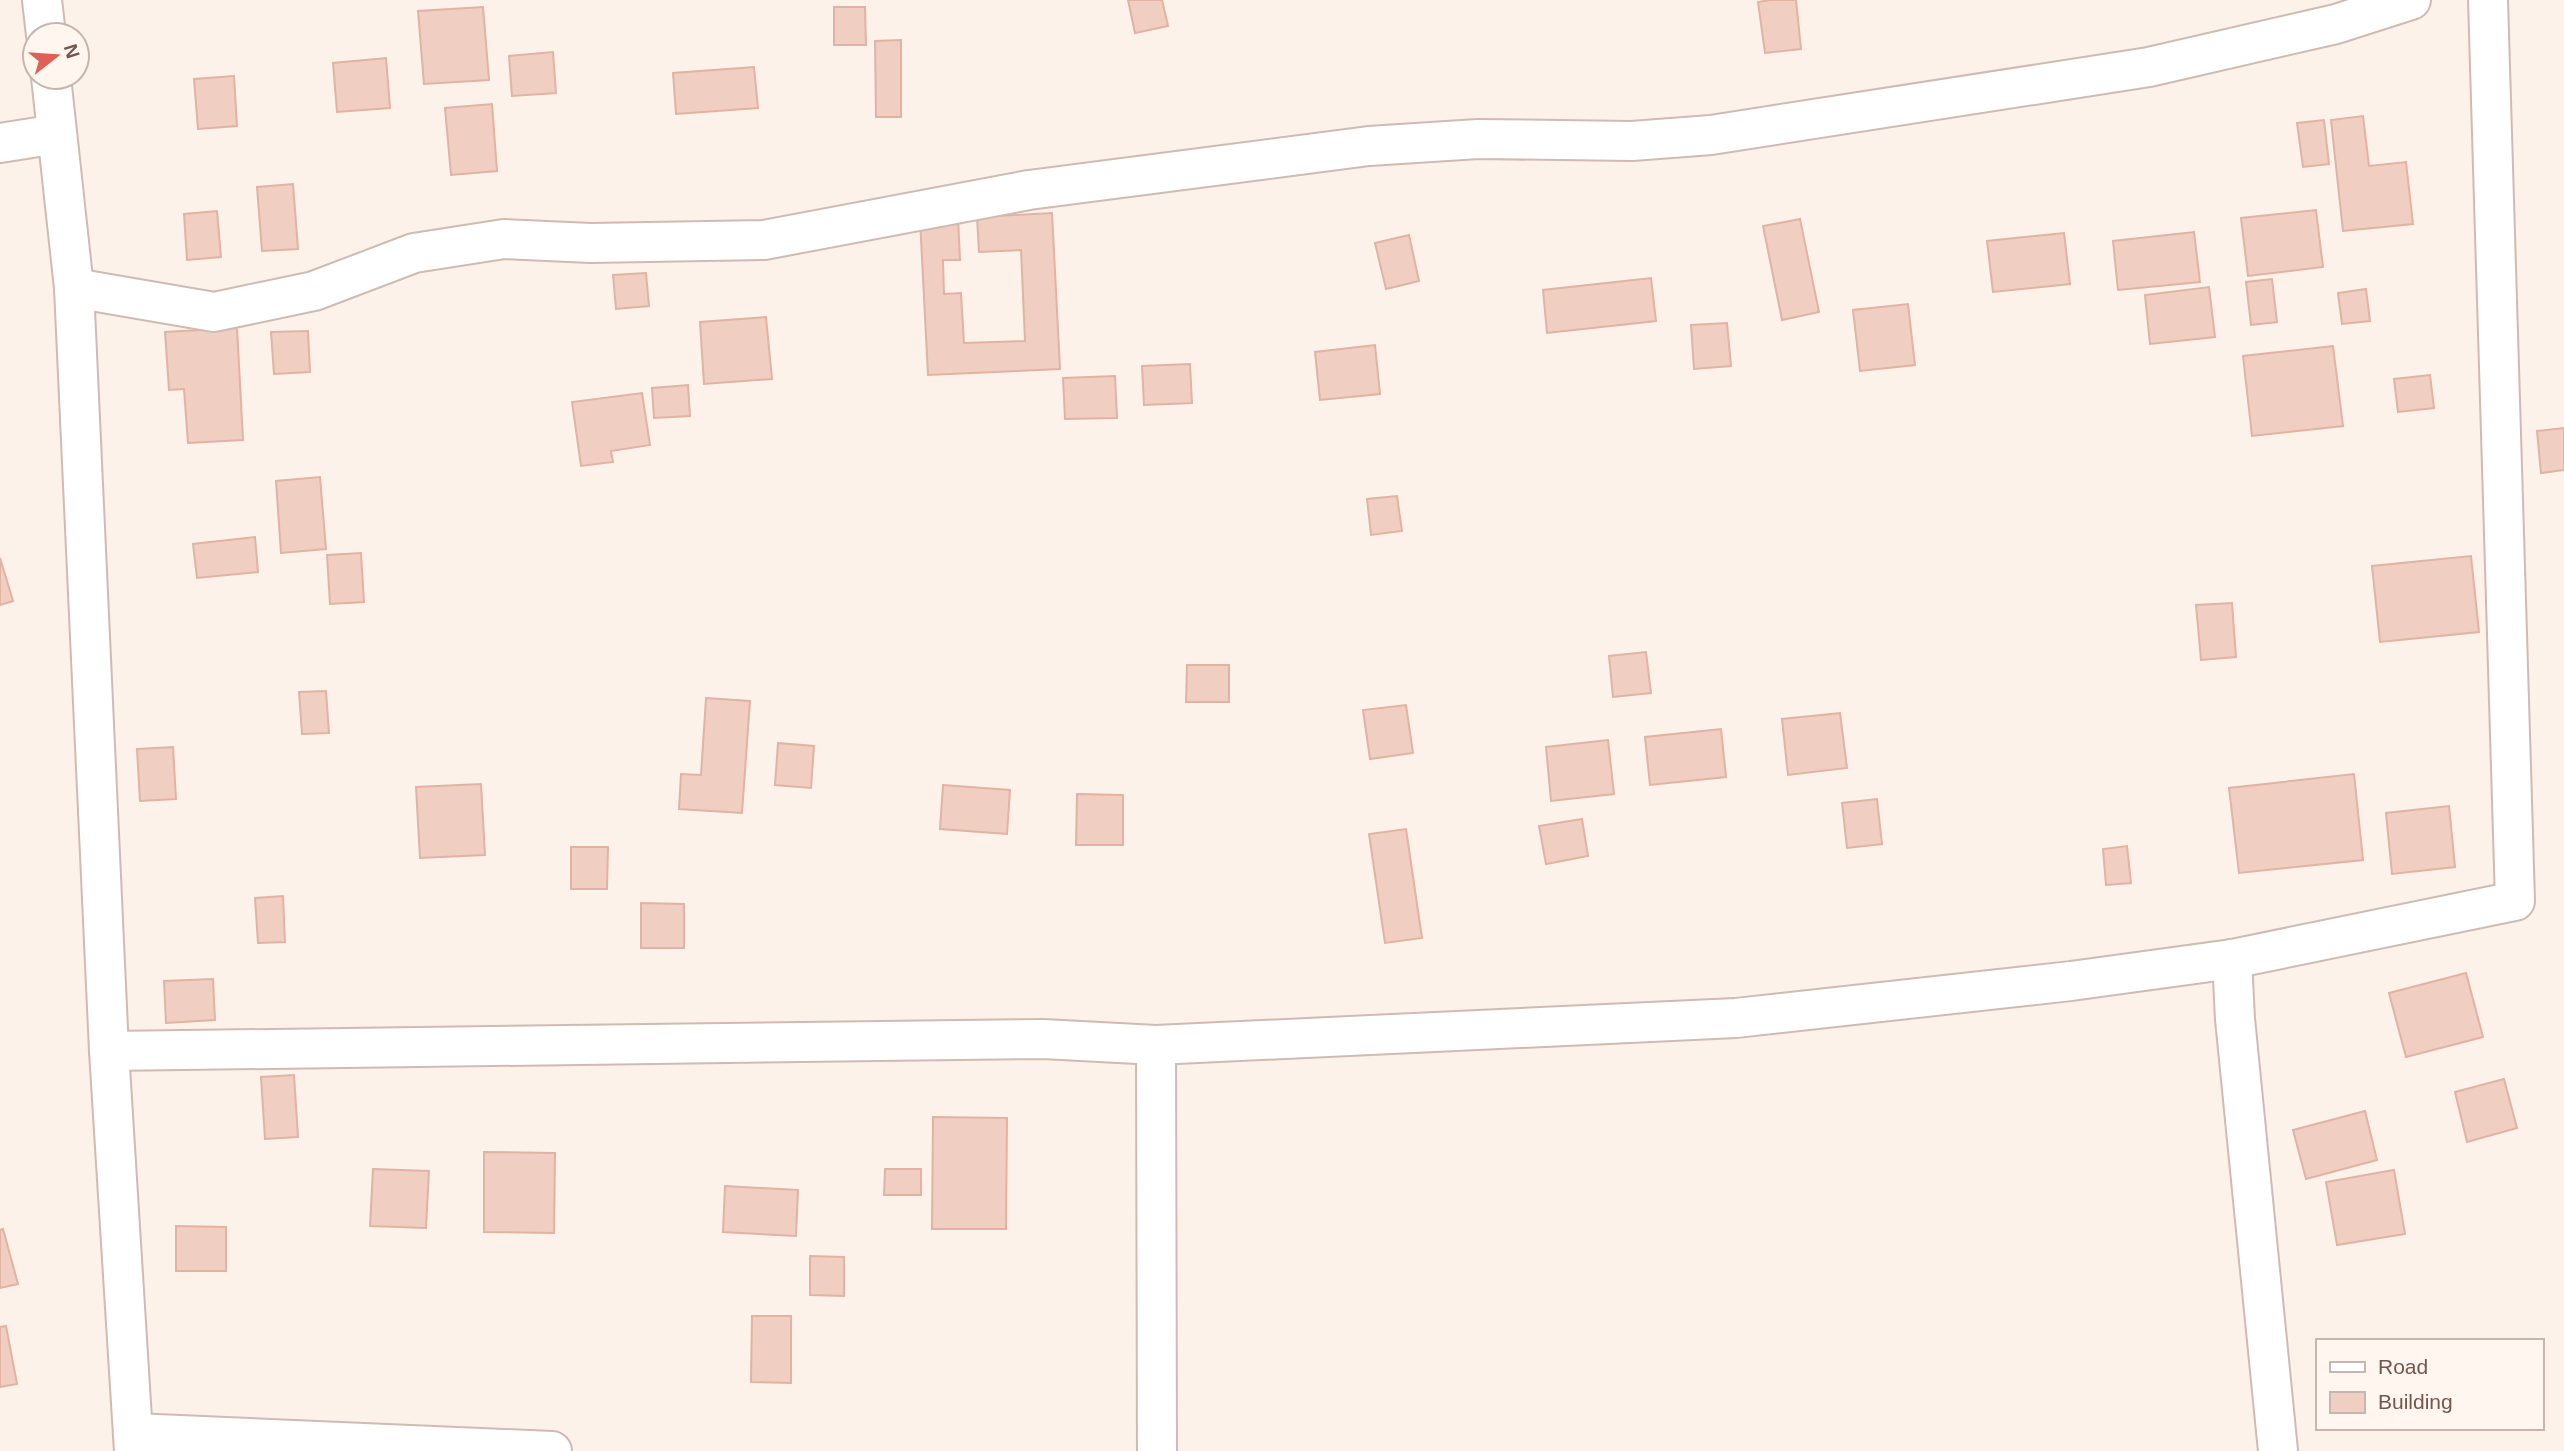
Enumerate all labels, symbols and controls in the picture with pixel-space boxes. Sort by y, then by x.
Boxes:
north arrow [21,21,91,91]
text: N [60,42,84,61]
legend [2316,1339,2543,1430]
text: Road [2378,1355,2428,1378]
text: Building [2378,1390,2453,1413]

